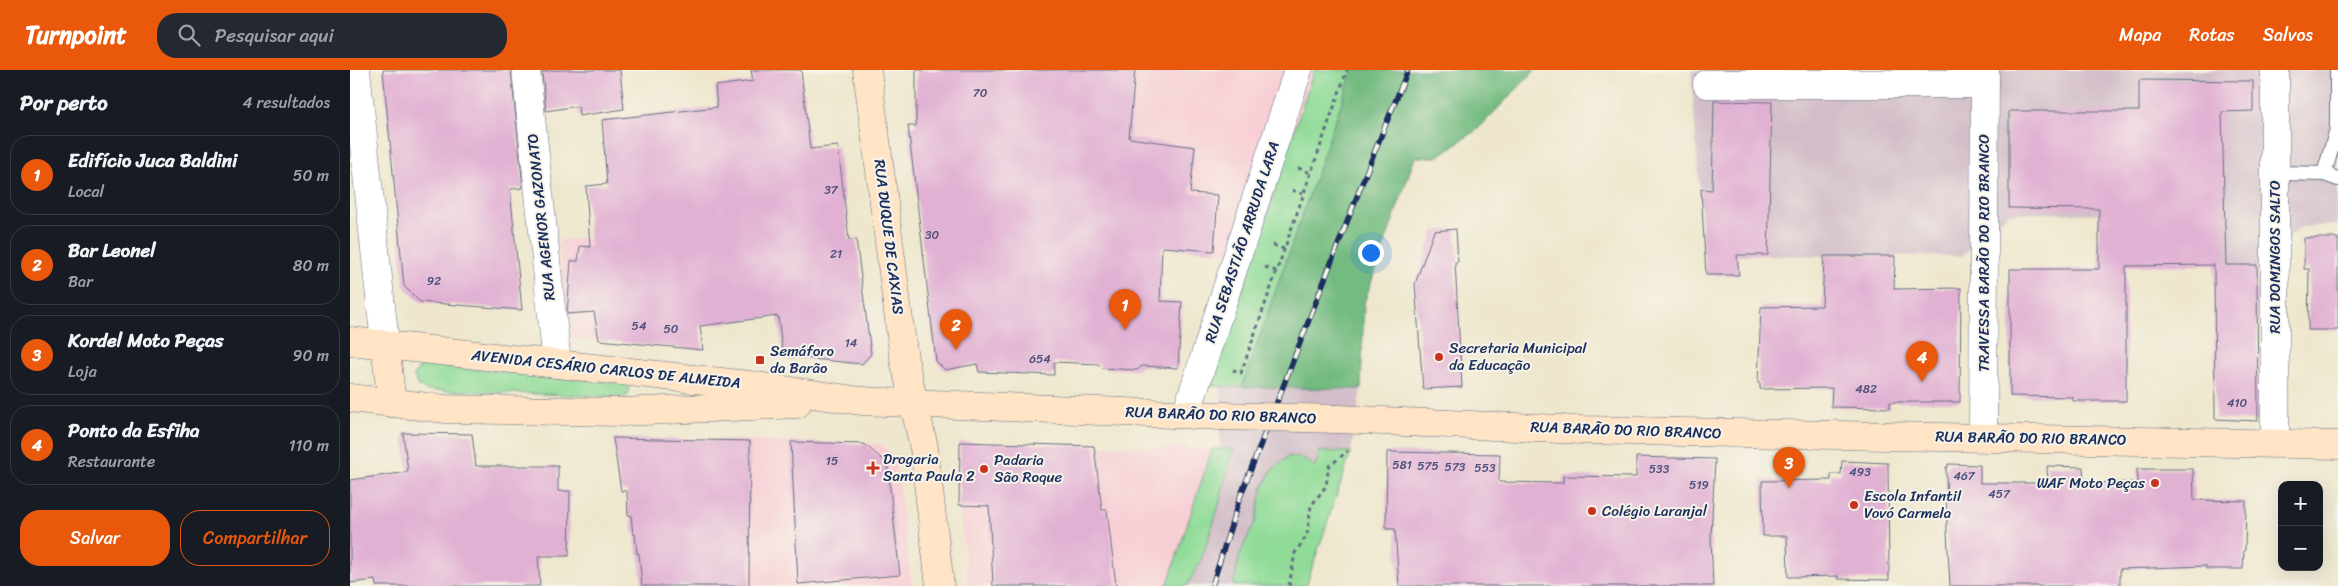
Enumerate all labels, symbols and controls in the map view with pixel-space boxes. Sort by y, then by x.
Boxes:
search box [157,13,507,58]
text: Turnpoint [25,14,127,56]
text: Pesquisar aqui [215,19,334,52]
text: Mapa [2119,19,2161,51]
text: Rotas [2189,19,2235,51]
text: Salvos [2263,19,2313,51]
icon: search [175,21,203,49]
house number: 70 [973,82,988,104]
text: Por perto [20,84,108,122]
text: 4 resultados [242,88,330,117]
street label: RUA AGENOR GAZONATO [519,132,563,302]
street label: TRAVESSA BARÃO DO RIO BRANCO [1971,134,1997,372]
street label: RUA SEBASTIÃO ARRUDA LARA [1197,138,1287,346]
text: Edifício Juca Baldini [68,144,237,177]
street label: RUA DUQUE DE CAXIAS [867,158,912,317]
text: 1 [34,161,40,190]
text: 50 m [293,161,329,190]
text: Local [68,177,104,206]
house number: 37 [824,179,839,201]
street label: RUA DOMINGOS SALTO [2262,180,2288,334]
house number: 30 [925,224,939,246]
text: Bar Leonel [68,234,156,267]
your location [1358,240,1384,266]
house number: 21 [830,243,842,265]
text: 2 [32,251,42,280]
text: 80 m [293,251,329,280]
text: Bar [68,267,93,296]
house number: 92 [427,270,441,292]
pin: 1 [1109,289,1141,330]
pin: 2 [940,309,972,350]
house number: 54 [632,315,647,337]
house number: 50 [664,318,679,340]
text: Kordel Moto Peças [68,324,224,357]
house number: 14 [845,332,858,354]
place label: Secretaria Municipal da Educação [1449,335,1587,378]
place label: Semáforo da Barão [770,338,834,381]
text: 3 [33,341,41,370]
text: 90 m [293,341,329,370]
pin: 4 [1906,341,1938,382]
street label: AVENIDA CESÁRIO CARLOS DE ALMEIDA [469,342,742,396]
house number: 654 [1029,348,1051,370]
marker: Secretaria Municipal da Educação [1433,351,1445,363]
marker: Semáforo da Barão [754,354,766,366]
text: Loja [68,357,97,386]
house number: 482 [1855,378,1877,400]
house number: 410 [2227,392,2248,414]
street label: RUA BARÃO DO RIO BRANCO [1125,399,1317,431]
text: Ponto da Esfiha [68,414,200,447]
street label: RUA BARÃO DO RIO BRANCO [1530,414,1722,446]
street label: RUA BARÃO DO RIO BRANCO [1935,423,2127,453]
text: 4 [32,431,42,460]
text: 110 m [289,431,329,460]
place label: Drogaria Santa Paula 2 [883,446,975,489]
text: Restaurante [68,447,155,476]
place label: Padaria São Roque [994,447,1063,490]
pin: 3 [1773,447,1805,488]
house number: 15 [826,450,838,472]
house number: 581 [1392,454,1412,476]
house number: 575 [1417,455,1439,477]
house number: 573 [1445,456,1466,478]
house number: 553 [1474,457,1496,479]
house number: 533 [1649,458,1670,480]
house number: 493 [1849,461,1871,483]
marker: Drogaria Santa Paula 2 [867,462,879,474]
marker: Padaria São Roque [978,463,990,475]
house number: 467 [1953,465,1976,487]
place label: WAF Moto Peças [2037,470,2145,496]
house number: 519 [1689,474,1709,496]
marker: WAF Moto Peças [2149,477,2161,489]
map controls [2278,481,2323,571]
button: + [2278,481,2323,526]
place label: Escola Infantil Vovó Carmela [1864,483,1962,526]
house number: 457 [1988,483,2011,505]
place label: Colégio Laranjal [1602,498,1708,524]
marker: Escola Infantil Vovó Carmela [1848,499,1860,511]
marker: Colégio Laranjal [1586,505,1598,517]
button: Salvar [20,510,170,566]
button: Compartilhar [180,510,330,566]
button: − [2278,526,2323,571]

